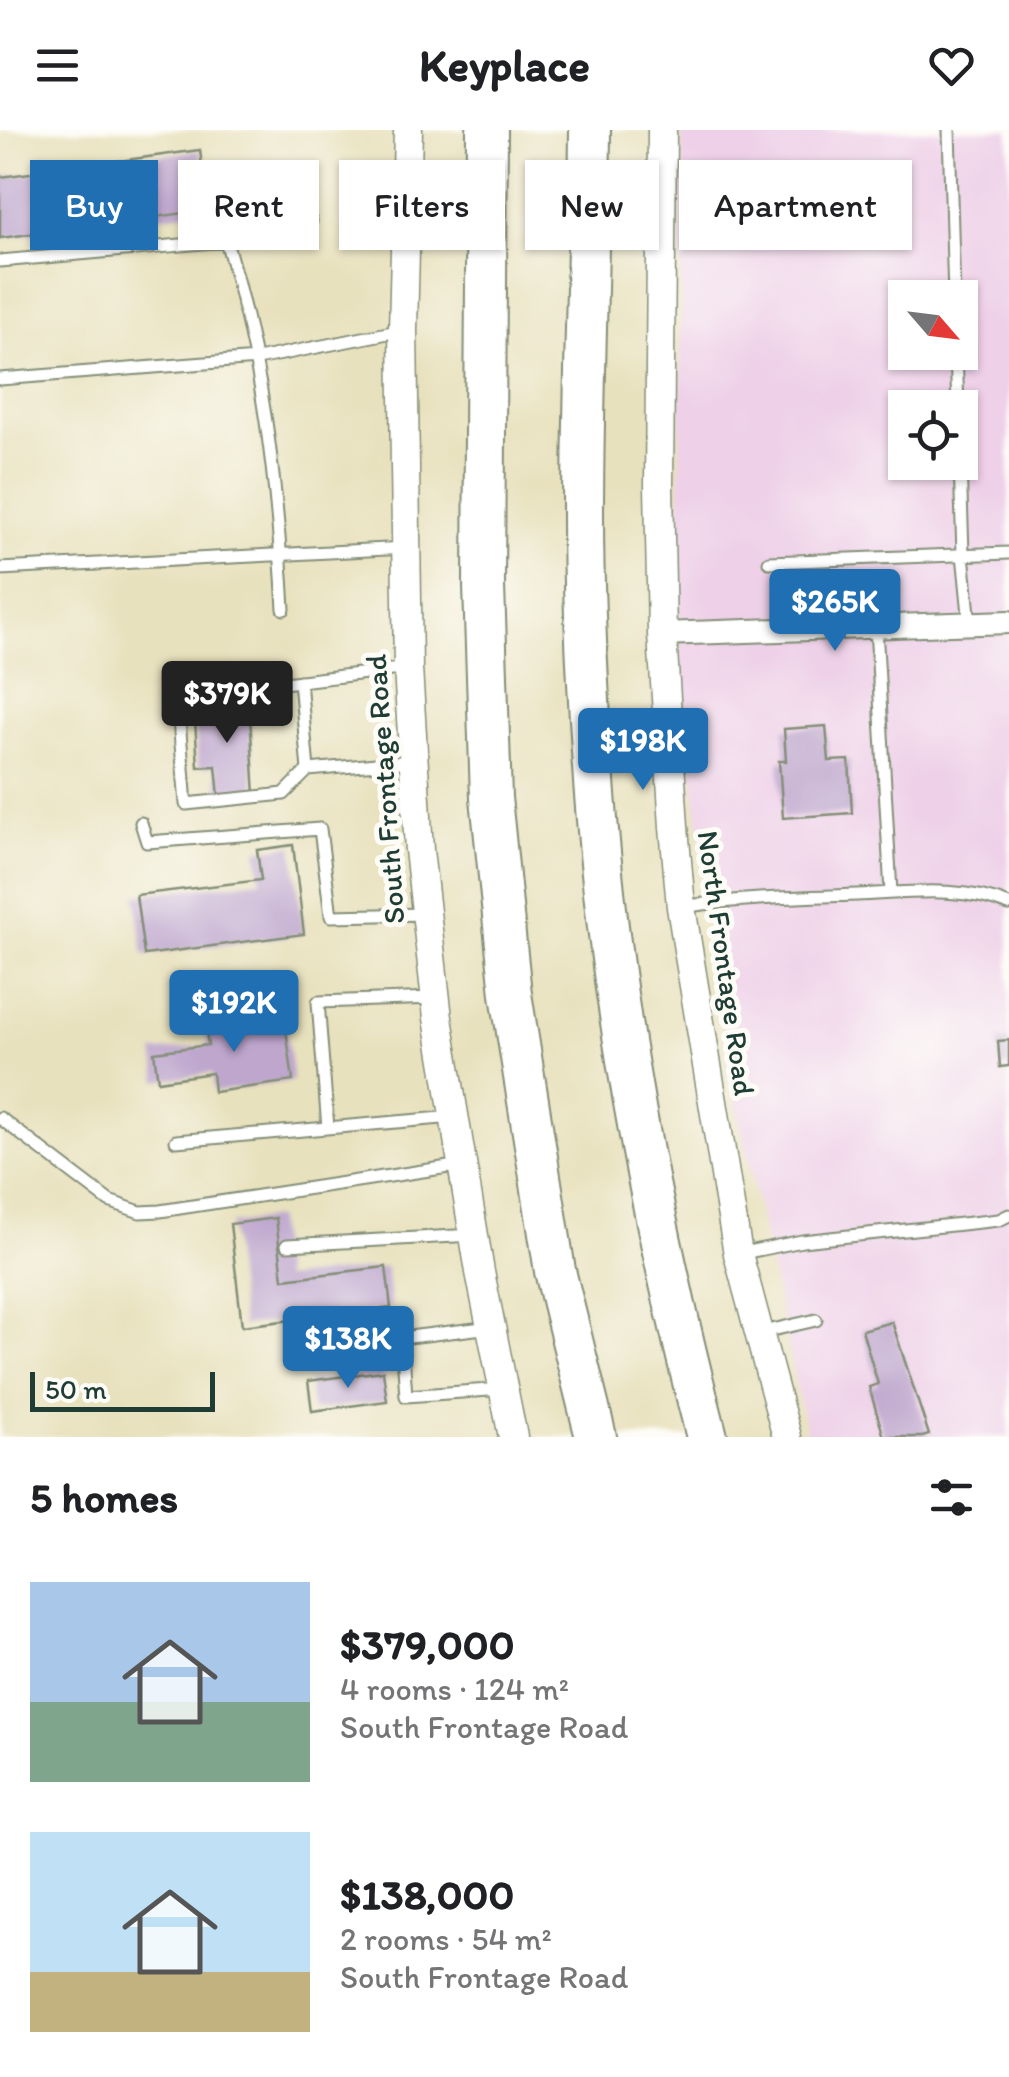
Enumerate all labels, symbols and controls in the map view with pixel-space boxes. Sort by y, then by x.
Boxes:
icon: menu [30,38,85,93]
text: Keyplace [419,38,590,92]
icon: heart [924,38,979,93]
chip: Buy [30,160,158,250]
chip: Rent [178,160,319,250]
chip: Filters [339,160,505,250]
chip: New [525,160,659,250]
chip: Apartment [679,160,912,250]
north arrow [888,280,978,370]
map controls [888,280,978,480]
button: locate [888,390,978,480]
pin: $265K [765,569,905,654]
text: $265K [791,582,879,620]
street label: South Frontage Road [357,652,412,925]
pin: $379K [157,661,297,746]
text: $379K [184,674,270,712]
pin: $198K [573,708,713,793]
text: $198K [600,721,686,759]
street label: North Frontage Road [690,828,763,1098]
pin: $192K [164,970,304,1055]
text: $192K [191,983,277,1021]
pin: $138K [278,1306,418,1391]
text: $138K [305,1319,391,1357]
scale bar [30,1367,215,1412]
text: 50 m [45,1372,107,1406]
icon: filters [924,1470,979,1525]
text: 5 homes [30,1472,178,1523]
text: $379,000 [340,1619,515,1670]
icon: home [110,1622,230,1742]
text: 4 rooms · 124 m² [340,1670,569,1708]
text: South Frontage Road [340,1708,628,1746]
text: $138,000 [340,1869,514,1920]
icon: home [110,1872,230,1992]
text: 2 rooms · 54 m² [340,1920,552,1958]
text: South Frontage Road [340,1958,628,1996]

